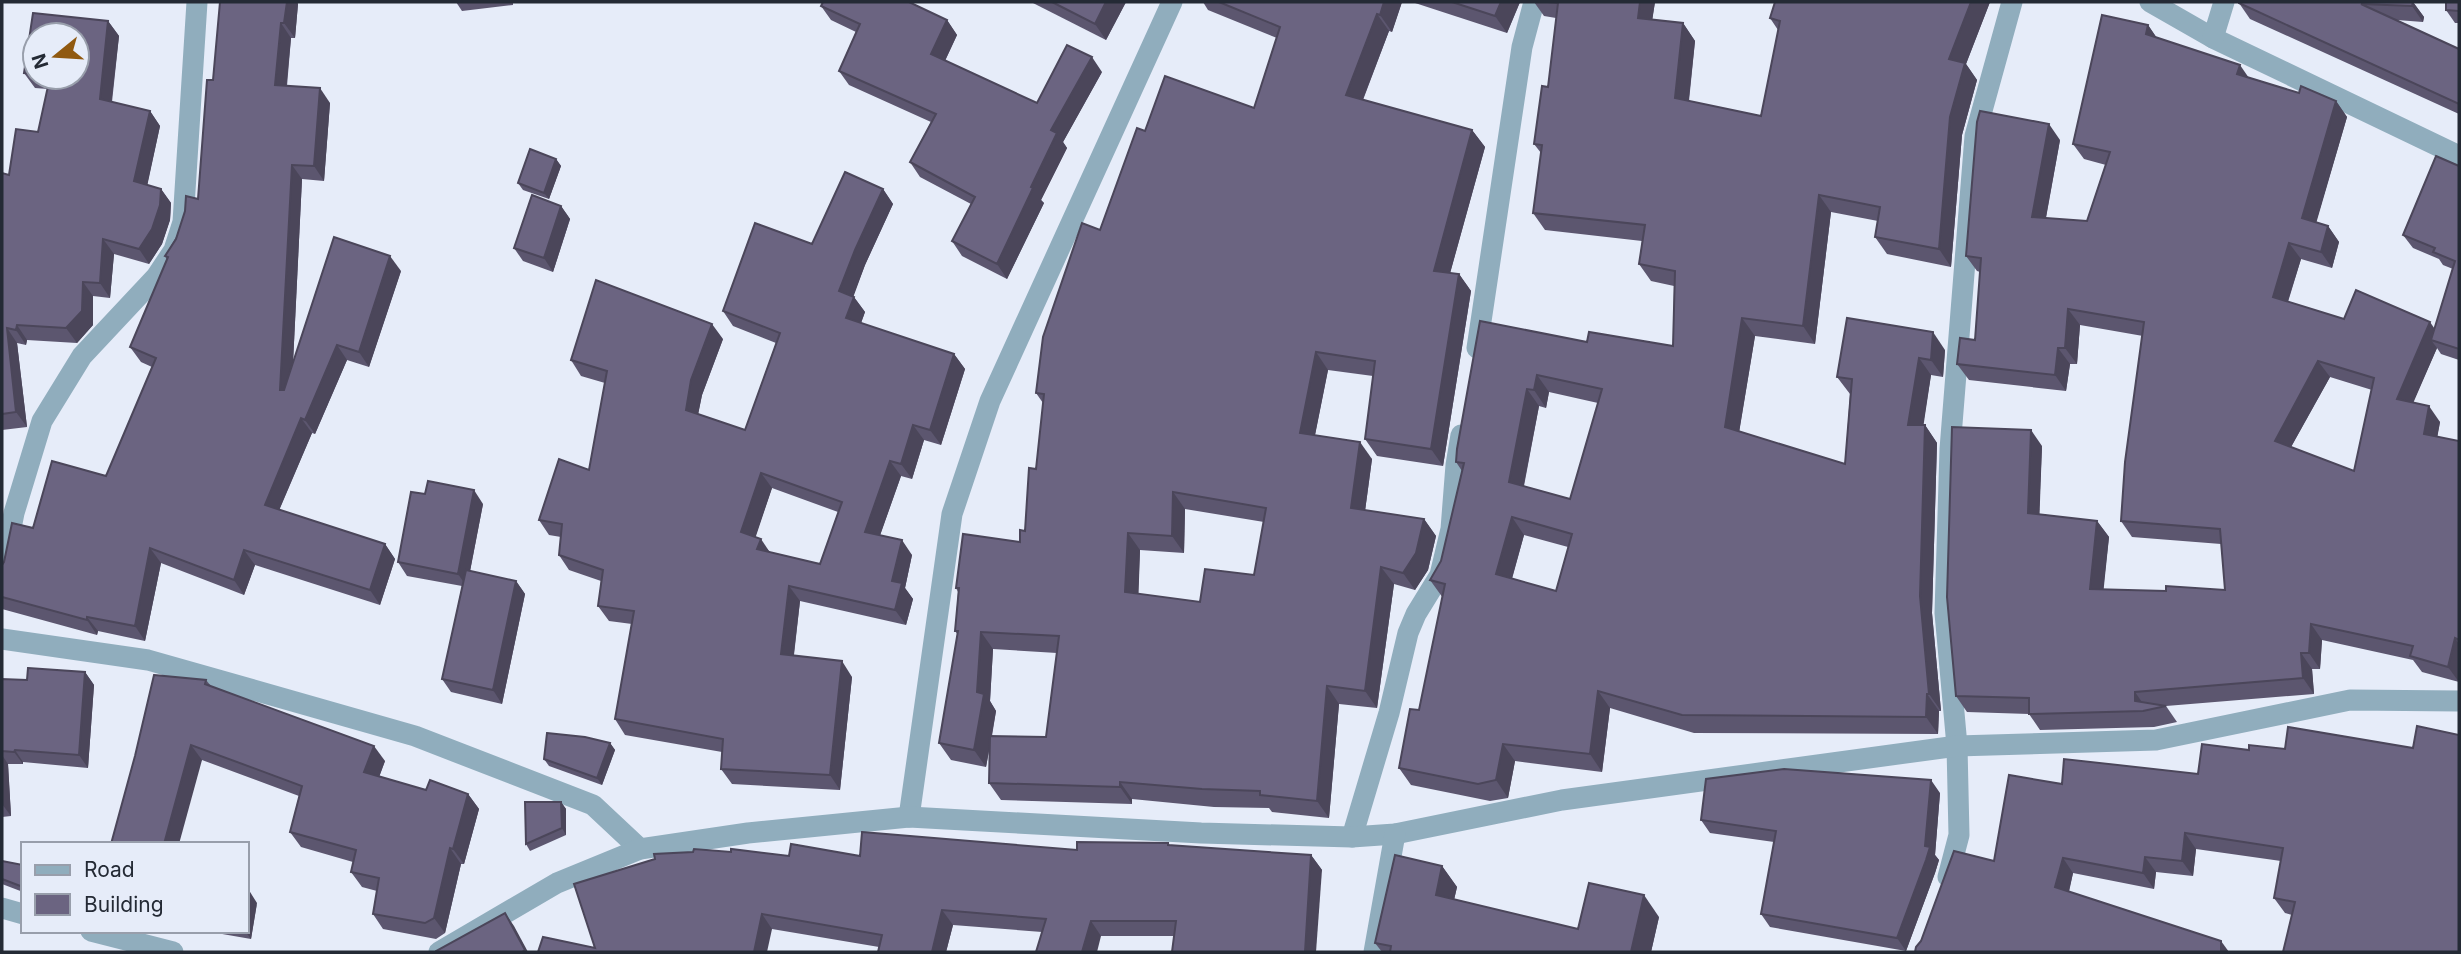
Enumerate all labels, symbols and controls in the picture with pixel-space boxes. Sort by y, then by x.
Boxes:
north arrow [21,21,91,91]
text: N [27,51,53,72]
legend [21,842,248,933]
text: Road [84,857,135,882]
text: Building [84,892,164,917]

